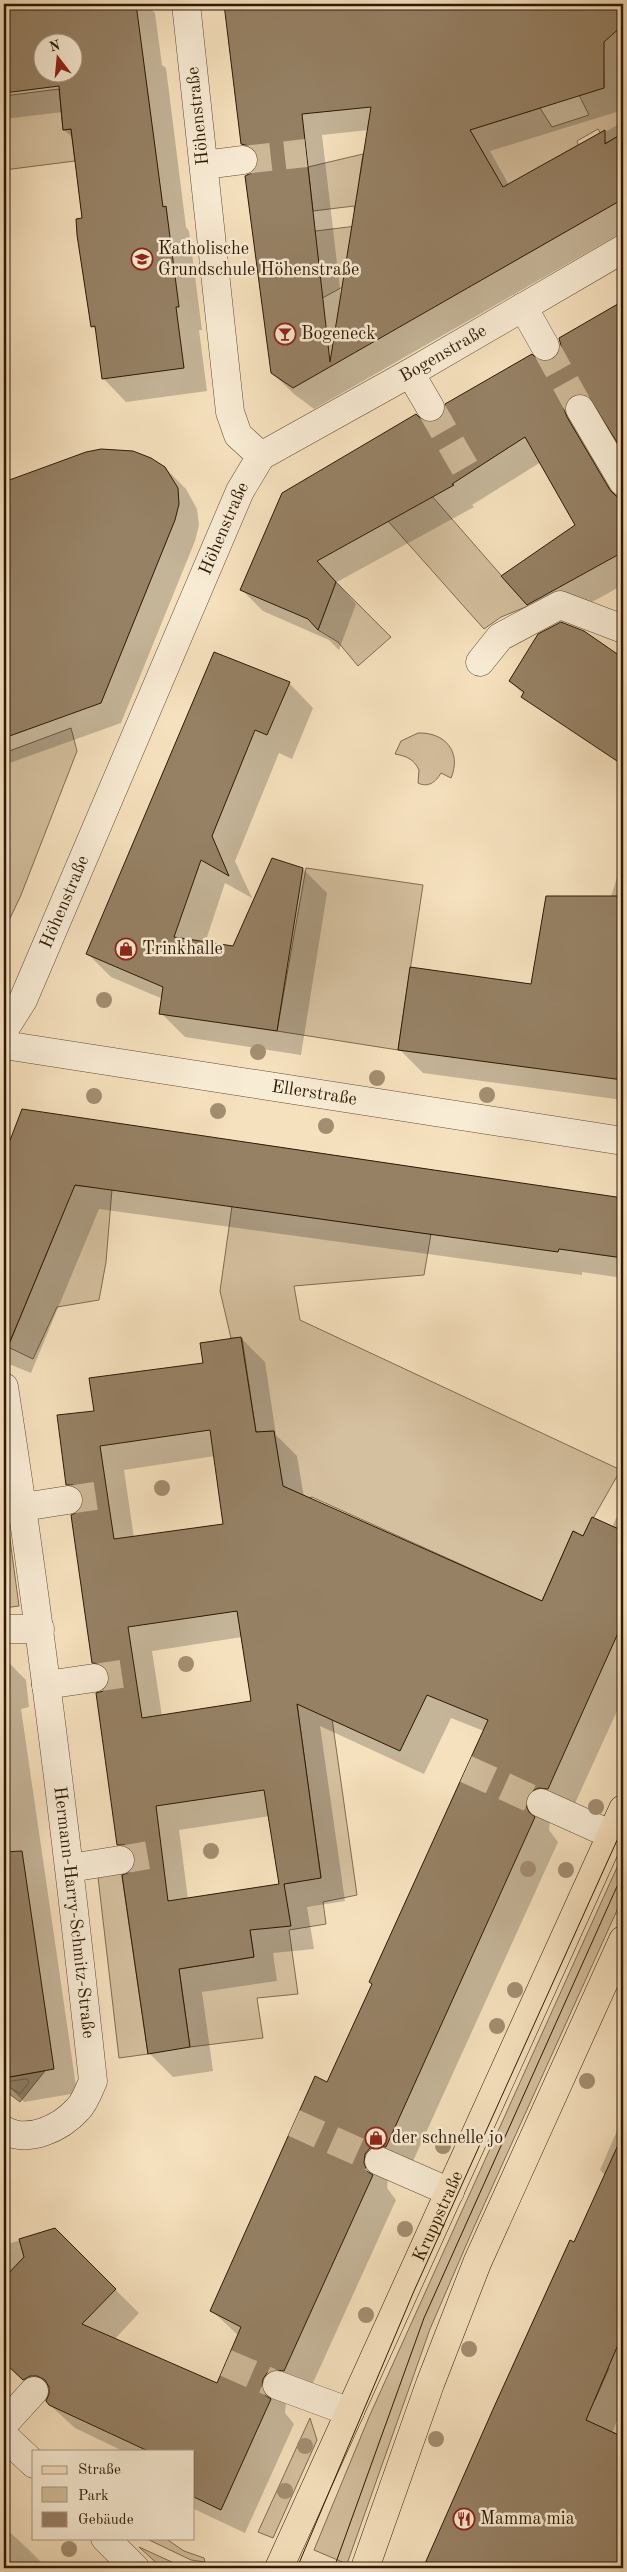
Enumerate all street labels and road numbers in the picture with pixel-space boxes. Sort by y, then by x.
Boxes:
street label: Höhenstraße [184,66,212,166]
street label: Bogenstraße [397,321,490,386]
street label: Höhenstraße [196,479,252,578]
street label: Höhenstraße [37,853,92,951]
street label: Ellerstraße [270,1078,358,1109]
street label: Hermann-Harry-Schmitz-Straße [50,1785,97,2039]
street label: Kruppstraße [410,2168,467,2265]

